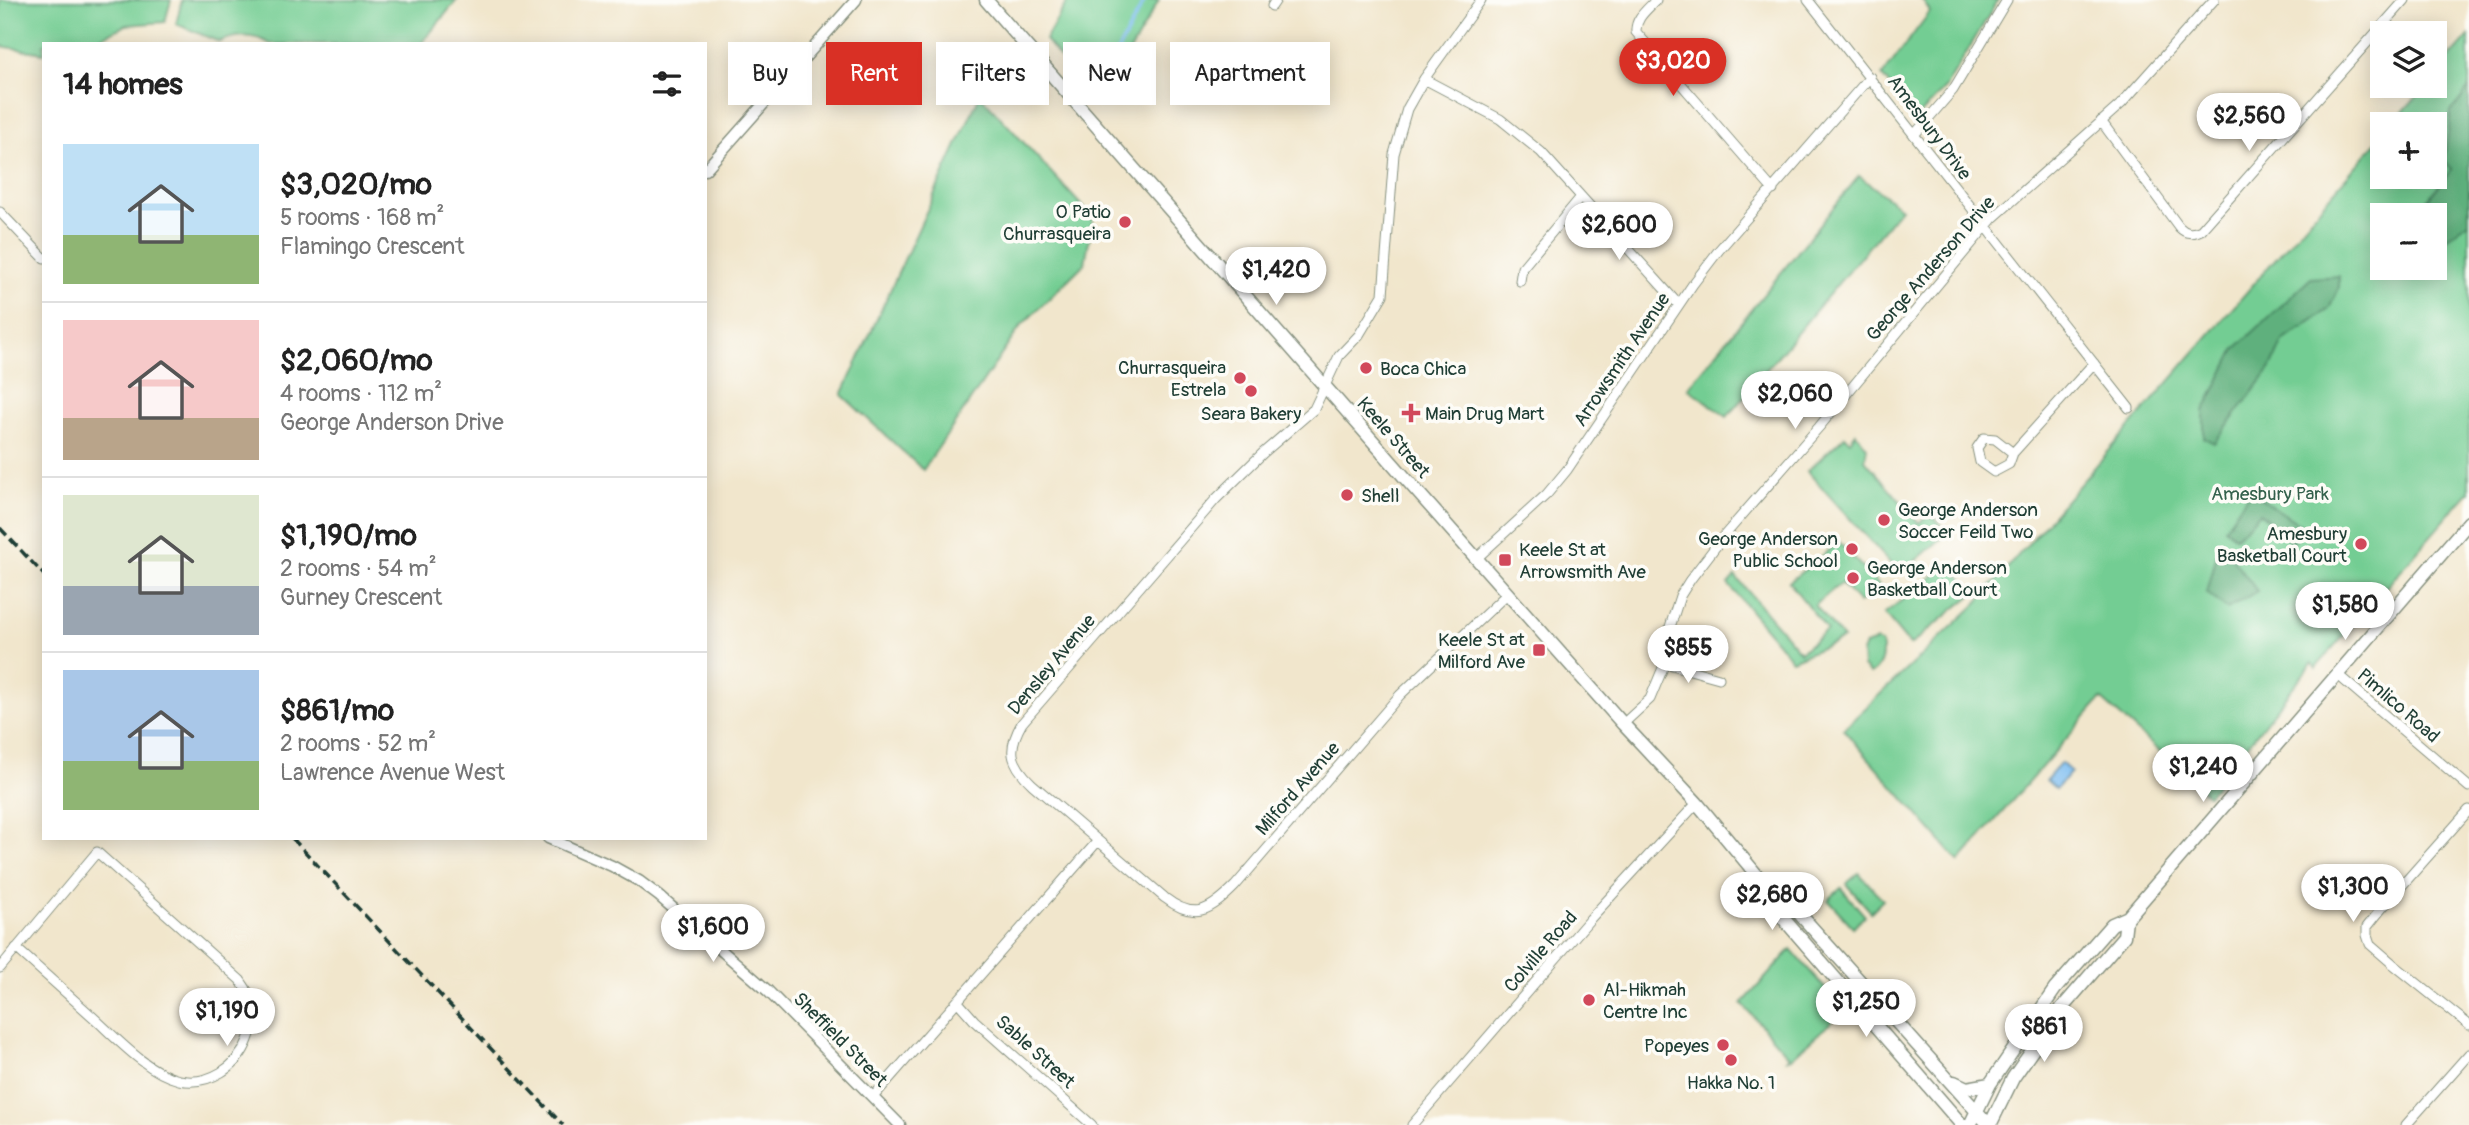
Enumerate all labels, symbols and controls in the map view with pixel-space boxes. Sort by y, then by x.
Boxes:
map controls [2370,21,2447,280]
button: layers [2370,21,2447,98]
pin: $3,020 [1616,38,1730,98]
chip: Buy [728,42,812,105]
chip: Rent [826,42,922,105]
chip: Filters [936,42,1049,105]
chip: New [1063,42,1156,105]
chip: Apartment [1170,42,1330,105]
text: $3,020 [1635,46,1711,75]
icon: filters [648,65,686,103]
text: 14 homes [63,66,183,103]
street label: Amesbury Drive [1882,70,1977,185]
pin: $2,560 [2192,94,2306,153]
text: $2,560 [2213,101,2285,130]
button: + [2370,112,2447,189]
text: $3,020/mo [280,166,432,203]
icon: home [119,172,203,256]
street label: George Anderson Drive [1861,191,2001,346]
place label: O Patio Churrasqueira [1003,200,1111,246]
pin: $2,600 [1562,202,1676,262]
text: 5 rooms · 168 m² [280,203,444,232]
button: − [2370,203,2447,280]
text: $2,600 [1581,210,1657,239]
marker: O Patio Churrasqueira [1117,214,1133,230]
text: Flamingo Crescent [280,232,464,261]
pin: $1,420 [1219,247,1333,307]
text: $1,420 [1241,255,1311,284]
street label: Arrowsmith Avenue [1568,288,1676,431]
text: $2,060/mo [280,342,433,379]
icon: home [119,348,203,432]
place label: Churrasqueira Estrela [1118,356,1226,402]
place label: Boca Chica [1380,357,1466,381]
marker: Boca Chica [1358,360,1374,376]
marker: Churrasqueira Estrela [1232,370,1248,386]
pin: $2,060 [1738,372,1852,431]
text: 4 rooms · 112 m² [280,379,442,408]
text: $2,060 [1757,379,1833,408]
marker: Seara Bakery [1243,383,1259,399]
street label: Keele Street [1351,392,1435,483]
place label: Seara Bakery [1201,402,1301,426]
place label: Main Drug Mart [1425,402,1545,426]
marker: Main Drug Mart [1403,405,1419,421]
text: George Anderson Drive [280,408,504,437]
park label: Amesbury Park [2211,482,2329,506]
place label: Shell [1361,484,1399,508]
marker: Shell [1339,487,1355,503]
place label: George Anderson Soccer Feild Two [1898,498,2038,544]
marker: George Anderson Soccer Feild Two [1876,512,1892,528]
text: $1,190/mo [280,517,417,554]
place label: Amesbury Basketball Court [2217,522,2347,568]
icon: home [119,523,203,607]
place label: George Anderson Public School [1698,527,1838,573]
marker: Amesbury Basketball Court [2353,536,2369,552]
place label: Keele St at Arrowsmith Ave [1519,538,1647,584]
marker: George Anderson Public School [1844,541,1860,557]
marker: Keele St at Arrowsmith Ave [1497,552,1513,568]
text: 2 rooms · 54 m² [280,554,437,583]
place label: George Anderson Basketball Court [1867,556,2007,602]
marker: George Anderson Basketball Court [1845,570,1861,586]
pin: $1,580 [2288,582,2402,642]
text: Gurney Crescent [280,583,442,612]
text: $1,580 [2311,590,2379,619]
street label: Densley Avenue [1003,609,1101,720]
pin: $855 [1647,626,1729,685]
place label: Keele St at Milford Ave [1438,628,1526,674]
text: $855 [1664,633,1713,662]
marker: Keele St at Milford Ave [1531,642,1547,658]
street label: Pimlico Road [2352,663,2445,748]
text: $861/mo [280,692,394,729]
icon: home [119,698,203,782]
text: 2 rooms · 52 m² [280,729,436,758]
street label: Milford Avenue [1250,736,1345,841]
pin: $1,240 [2146,744,2260,804]
text: $1,240 [2168,752,2238,781]
text: Lawrence Avenue West [280,758,505,787]
pin: $1,300 [2296,864,2410,924]
pin: $2,680 [1715,872,1829,932]
text: $1,300 [2317,872,2389,901]
text: $2,680 [1736,880,1808,909]
pin: $1,600 [656,904,770,964]
street label: Colville Road [1499,906,1583,997]
text: $1,600 [677,912,749,941]
place label: Al-Hikmah Centre Inc [1603,978,1688,1024]
pin: $1,250 [1809,979,1923,1039]
street label: Sheffield Street [788,987,893,1092]
text: $1,250 [1832,987,1900,1016]
pin: $1,190 [170,988,284,1048]
marker: Al-Hikmah Centre Inc [1581,992,1597,1008]
text: $1,190 [195,996,259,1025]
pin: $861 [2003,1004,2085,1064]
street label: Sable Street [991,1010,1080,1094]
text: $861 [2021,1012,2067,1041]
place label: Popeyes [1644,1034,1709,1058]
marker: Popeyes [1715,1037,1731,1053]
marker: Hakka No. 1 [1723,1052,1739,1068]
place label: Hakka No. 1 [1687,1071,1775,1095]

